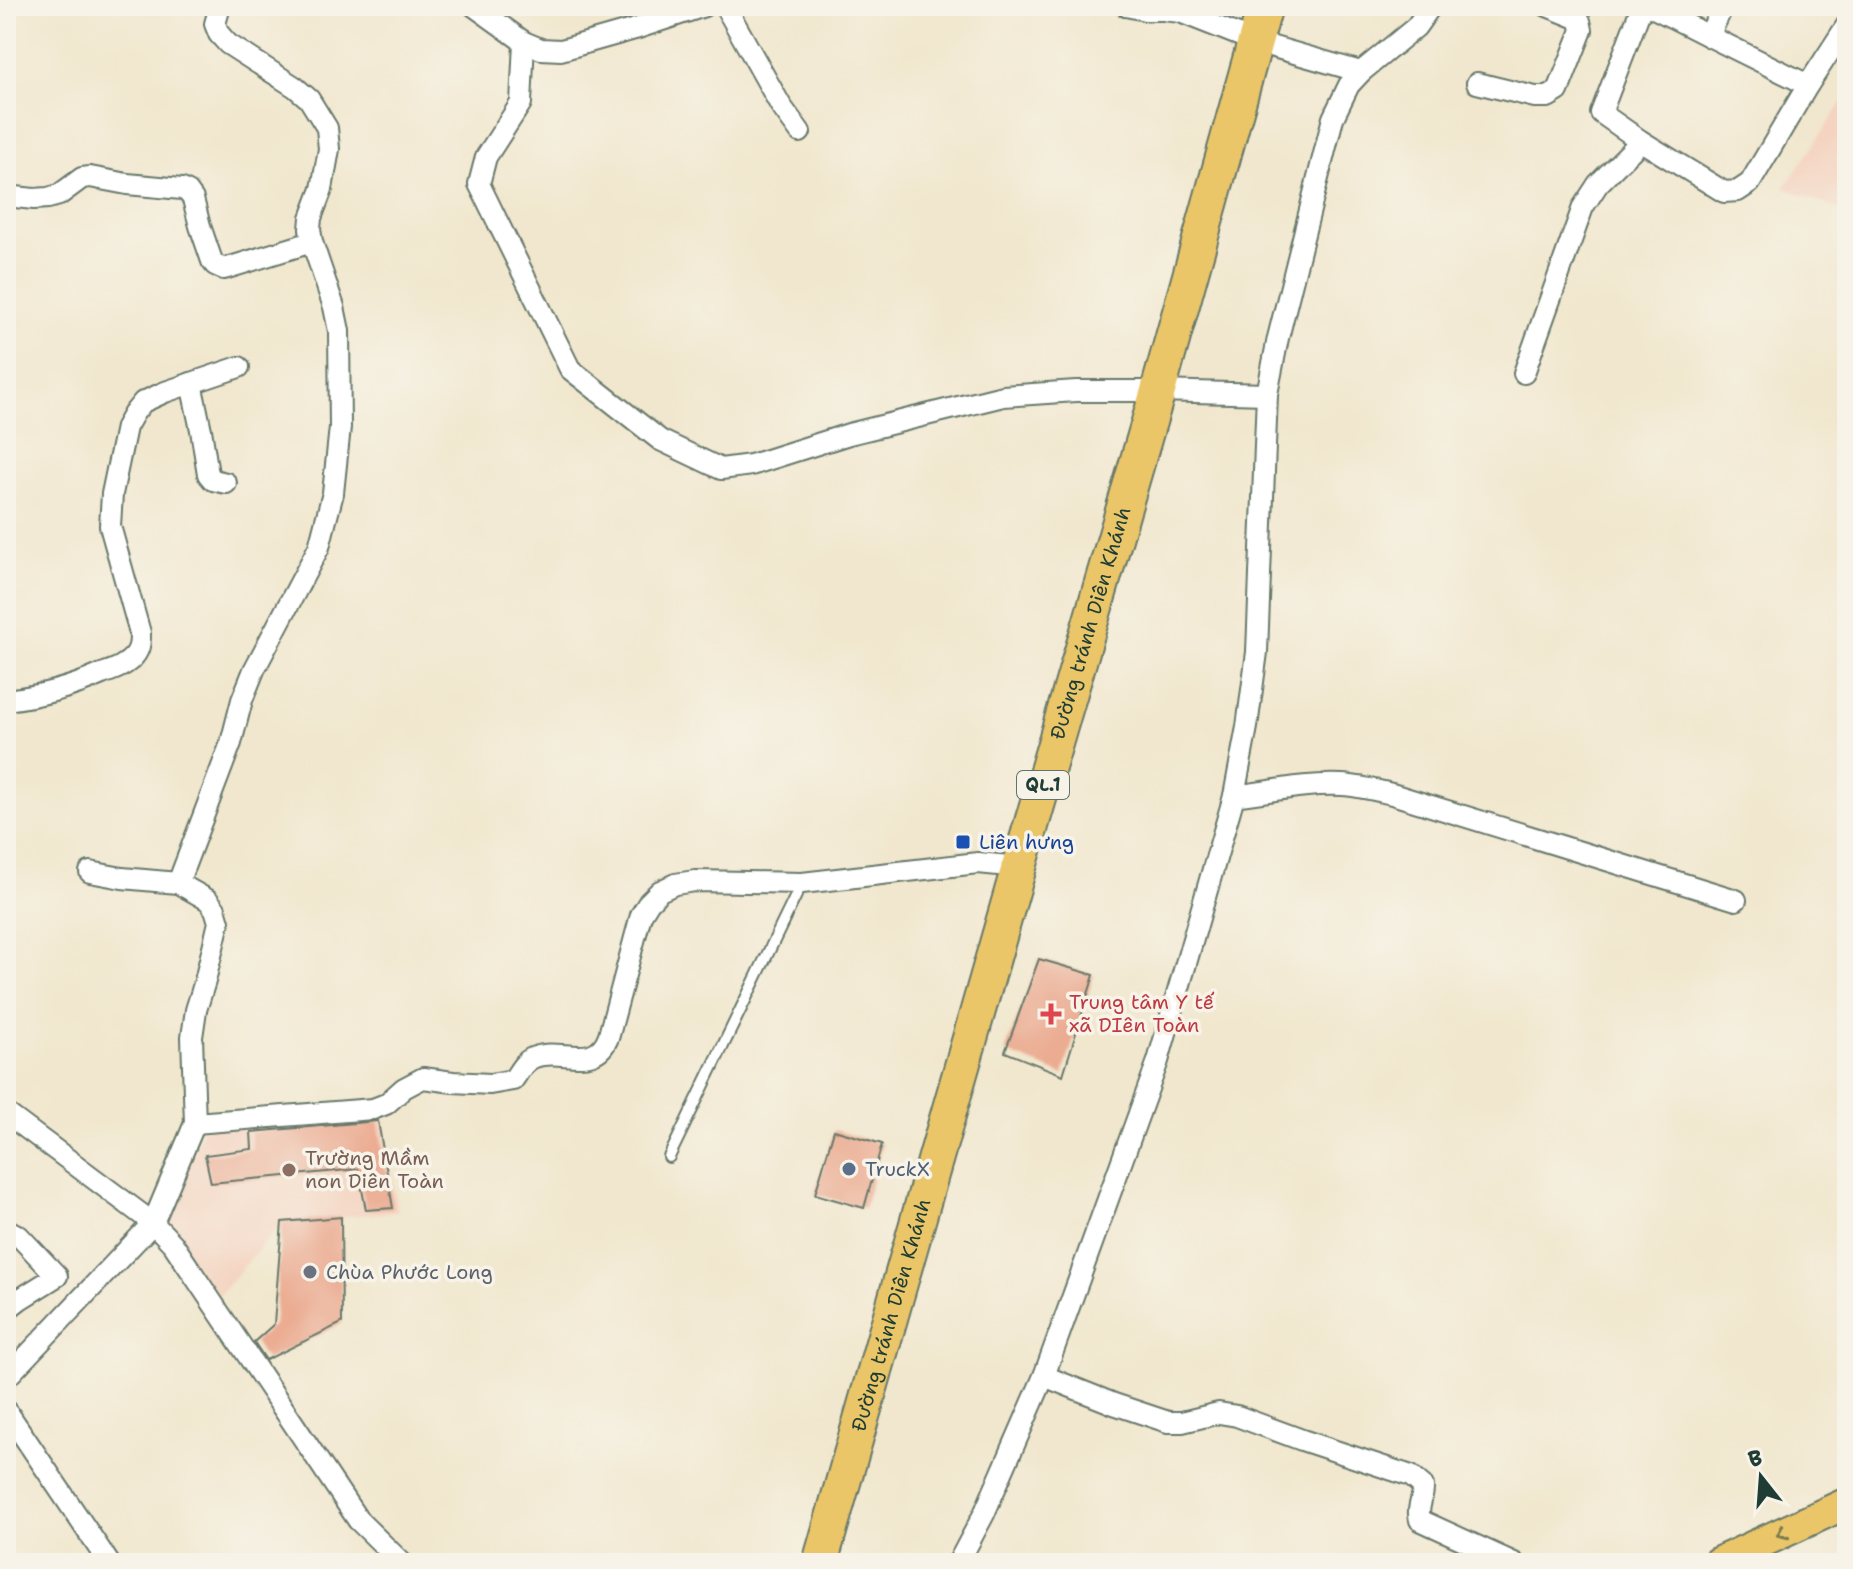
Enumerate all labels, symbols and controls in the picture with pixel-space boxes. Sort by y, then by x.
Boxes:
street label: Đường tránh Diên Khánh [1044,504,1137,742]
road number: QL.1 [1017,771,1069,799]
place label: Liên hưng [979,829,1074,855]
marker: Liên hưng [954,833,972,851]
place label: Trung tâm Y tế xã DIên Toàn [1069,989,1215,1038]
marker: Trung tâm Y tế xã DIên Toàn [1040,1003,1062,1025]
place label: Trường Mầm non Diên Toàn [305,1145,444,1194]
place label: TruckX [865,1156,930,1182]
marker: TruckX [840,1160,858,1178]
marker: Trường Mầm non Diên Toàn [280,1161,298,1179]
street label: Đường tránh Diên Khánh [845,1195,937,1434]
place label: Chùa Phước Long [326,1259,493,1285]
marker: Chùa Phước Long [301,1263,319,1281]
north arrow [1721,1437,1801,1517]
text: B [1745,1442,1766,1474]
one-way arrow [1776,1523,1790,1539]

